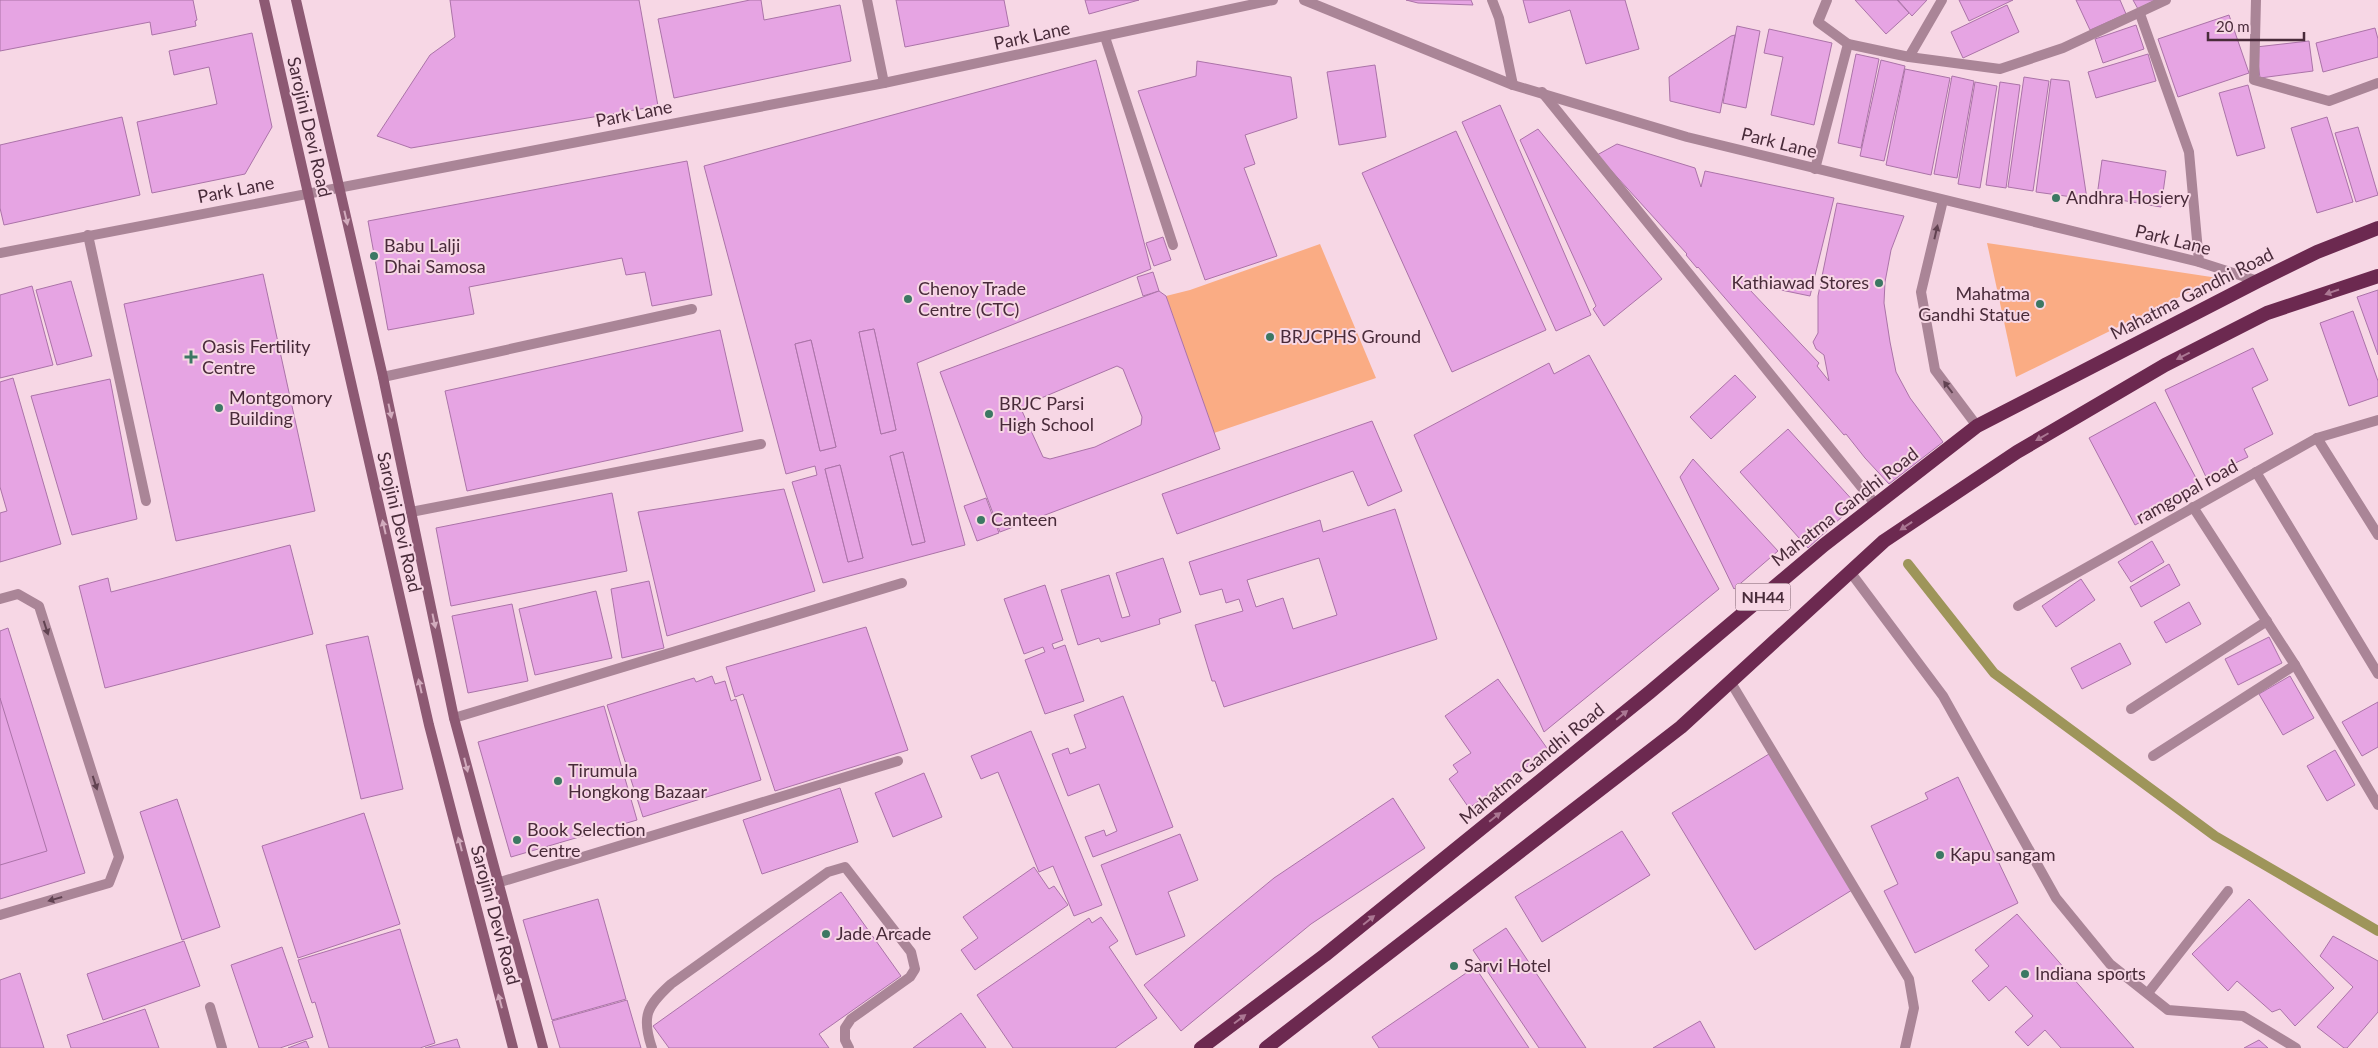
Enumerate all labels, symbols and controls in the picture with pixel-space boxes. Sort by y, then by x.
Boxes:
scale bar [2208,10,2304,42]
street label: Park Lane [992,16,1072,54]
text: 20 m [2216,17,2250,35]
street label: Sarojini Devi Road [283,54,337,199]
street label: Park Lane [594,95,674,131]
street label: Park Lane [1739,122,1820,162]
street label: Park Lane [196,171,276,207]
place label: Andhra Hosiery [2066,186,2190,208]
marker: Andhra Hosiery [2050,192,2062,204]
one-way arrow [342,211,350,226]
street label: Park Lane [2133,219,2214,259]
one-way arrow [1932,225,1940,240]
place label: Babu Lalji Dhai Samosa [384,234,486,277]
street label: Mahatma Gandhi Road [2106,242,2277,344]
marker: Babu Lalji Dhai Samosa [368,250,380,262]
place label: Kathiawad Stores [1731,271,1869,293]
place label: Chenoy Trade Centre (CTC) [918,277,1026,320]
marker: Kathiawad Stores [1873,277,1885,289]
place label: Mahatma Gandhi Statue [1918,282,2030,325]
one-way arrow [2324,289,2339,296]
marker: Chenoy Trade Centre (CTC) [902,293,914,305]
marker: Mahatma Gandhi Statue [2034,298,2046,310]
place label: BRJCPHS Ground [1280,325,1421,347]
marker: BRJCPHS Ground [1264,331,1276,343]
place label: Oasis Fertility Centre [202,335,311,378]
marker: Oasis Fertility Centre [184,350,198,364]
one-way arrow [2176,352,2190,360]
one-way arrow [1943,381,1954,394]
place label: Montgomory Building [229,386,333,429]
place label: BRJC Parsi High School [999,392,1094,435]
marker: Montgomory Building [213,402,225,414]
one-way arrow [386,403,394,418]
marker: BRJC Parsi High School [983,408,995,420]
one-way arrow [2035,433,2050,441]
street label: Mahatma Gandhi Road [1767,442,1922,570]
street label: Sarojini Devi Road [373,449,427,594]
street label: ramgopal road [2132,454,2241,528]
place label: Canteen [991,508,1057,530]
marker: Canteen [975,514,987,526]
one-way arrow [380,520,388,535]
one-way arrow [1900,521,1913,531]
road number: NH44 [1736,584,1790,610]
one-way arrow [430,613,438,629]
one-way arrow [43,621,51,636]
one-way arrow [416,678,424,693]
street label: Mahatma Gandhi Road [1454,698,1608,828]
one-way arrow [1615,710,1628,721]
one-way arrow [463,758,471,773]
place label: Tirumula Hongkong Bazaar [568,759,707,802]
one-way arrow [92,775,100,790]
marker: Tirumula Hongkong Bazaar [552,775,564,787]
one-way arrow [1488,812,1501,823]
place label: Book Selection Centre [527,818,646,861]
marker: Book Selection Centre [511,834,523,846]
one-way arrow [456,836,464,851]
street label: Sarojini Devi Road [467,843,525,987]
place label: Kapu sangam [1950,843,2055,865]
marker: Kapu sangam [1934,849,1946,861]
one-way arrow [47,896,62,904]
one-way arrow [1362,914,1375,925]
place label: Jade Arcade [836,922,931,944]
marker: Jade Arcade [820,928,832,940]
place label: Sarvi Hotel [1464,954,1551,976]
marker: Sarvi Hotel [1448,960,1460,972]
place label: Indiana sports [2035,962,2146,984]
marker: Indiana sports [2019,968,2031,980]
one-way arrow [496,993,504,1008]
one-way arrow [1233,1013,1246,1024]

